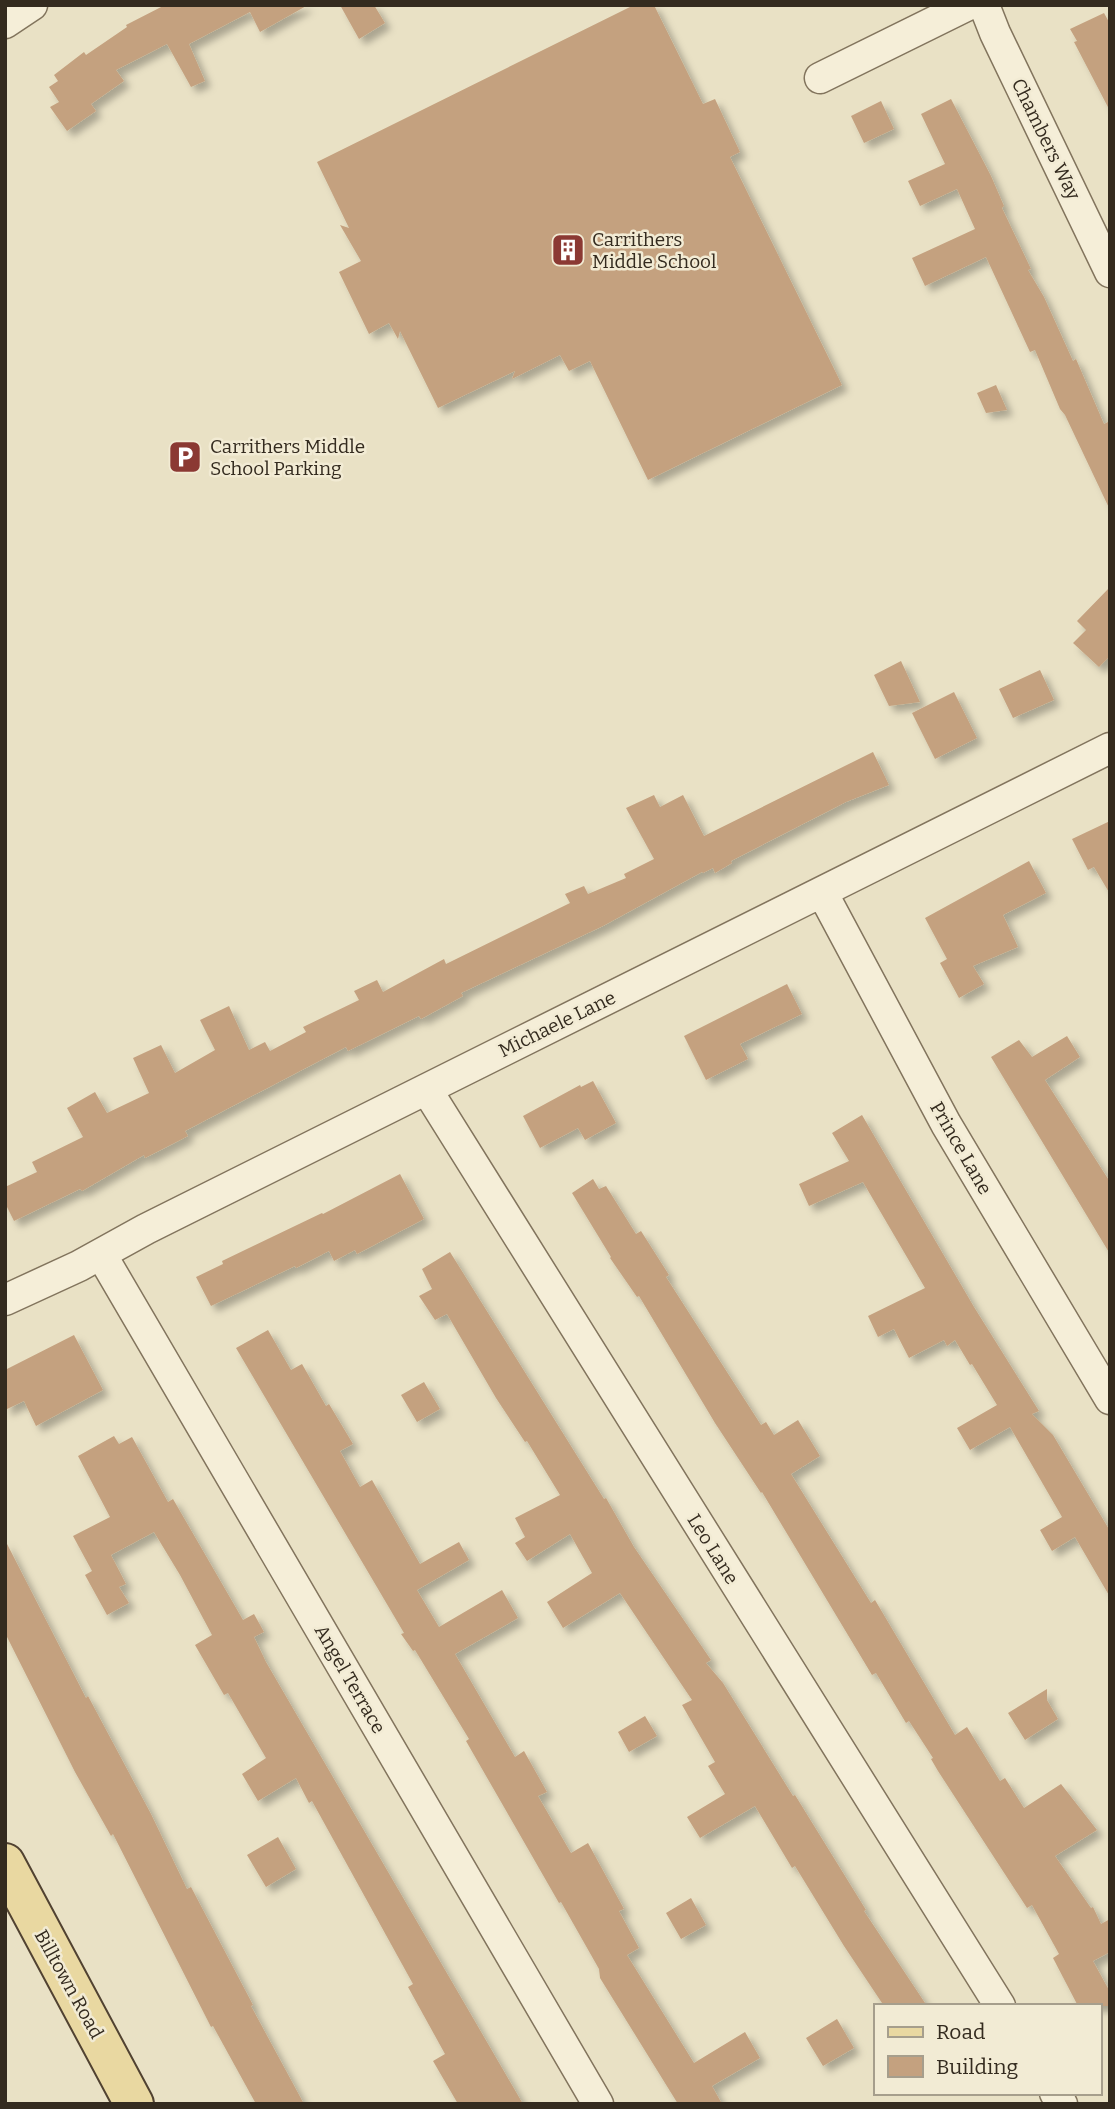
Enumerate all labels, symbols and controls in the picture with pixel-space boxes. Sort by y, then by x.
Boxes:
street label: Chambers Way [1007,75,1086,204]
place label: Carrithers Middle School [592,228,716,273]
building icon: Carrithers Middle School [549,231,587,269]
place label: Carrithers Middle School Parking [210,435,365,480]
parking icon: Carrithers Middle School Parking [166,438,204,476]
street label: Michaele Lane [495,986,619,1062]
street label: Prince Lane [925,1097,997,1199]
street label: Leo Lane [682,1510,744,1588]
street label: Angel Terrace [310,1620,390,1738]
street label: Billtown Road [30,1925,108,2043]
legend [874,2004,1101,2095]
text: Road [936,2019,985,2045]
text: Building [936,2054,1019,2080]

